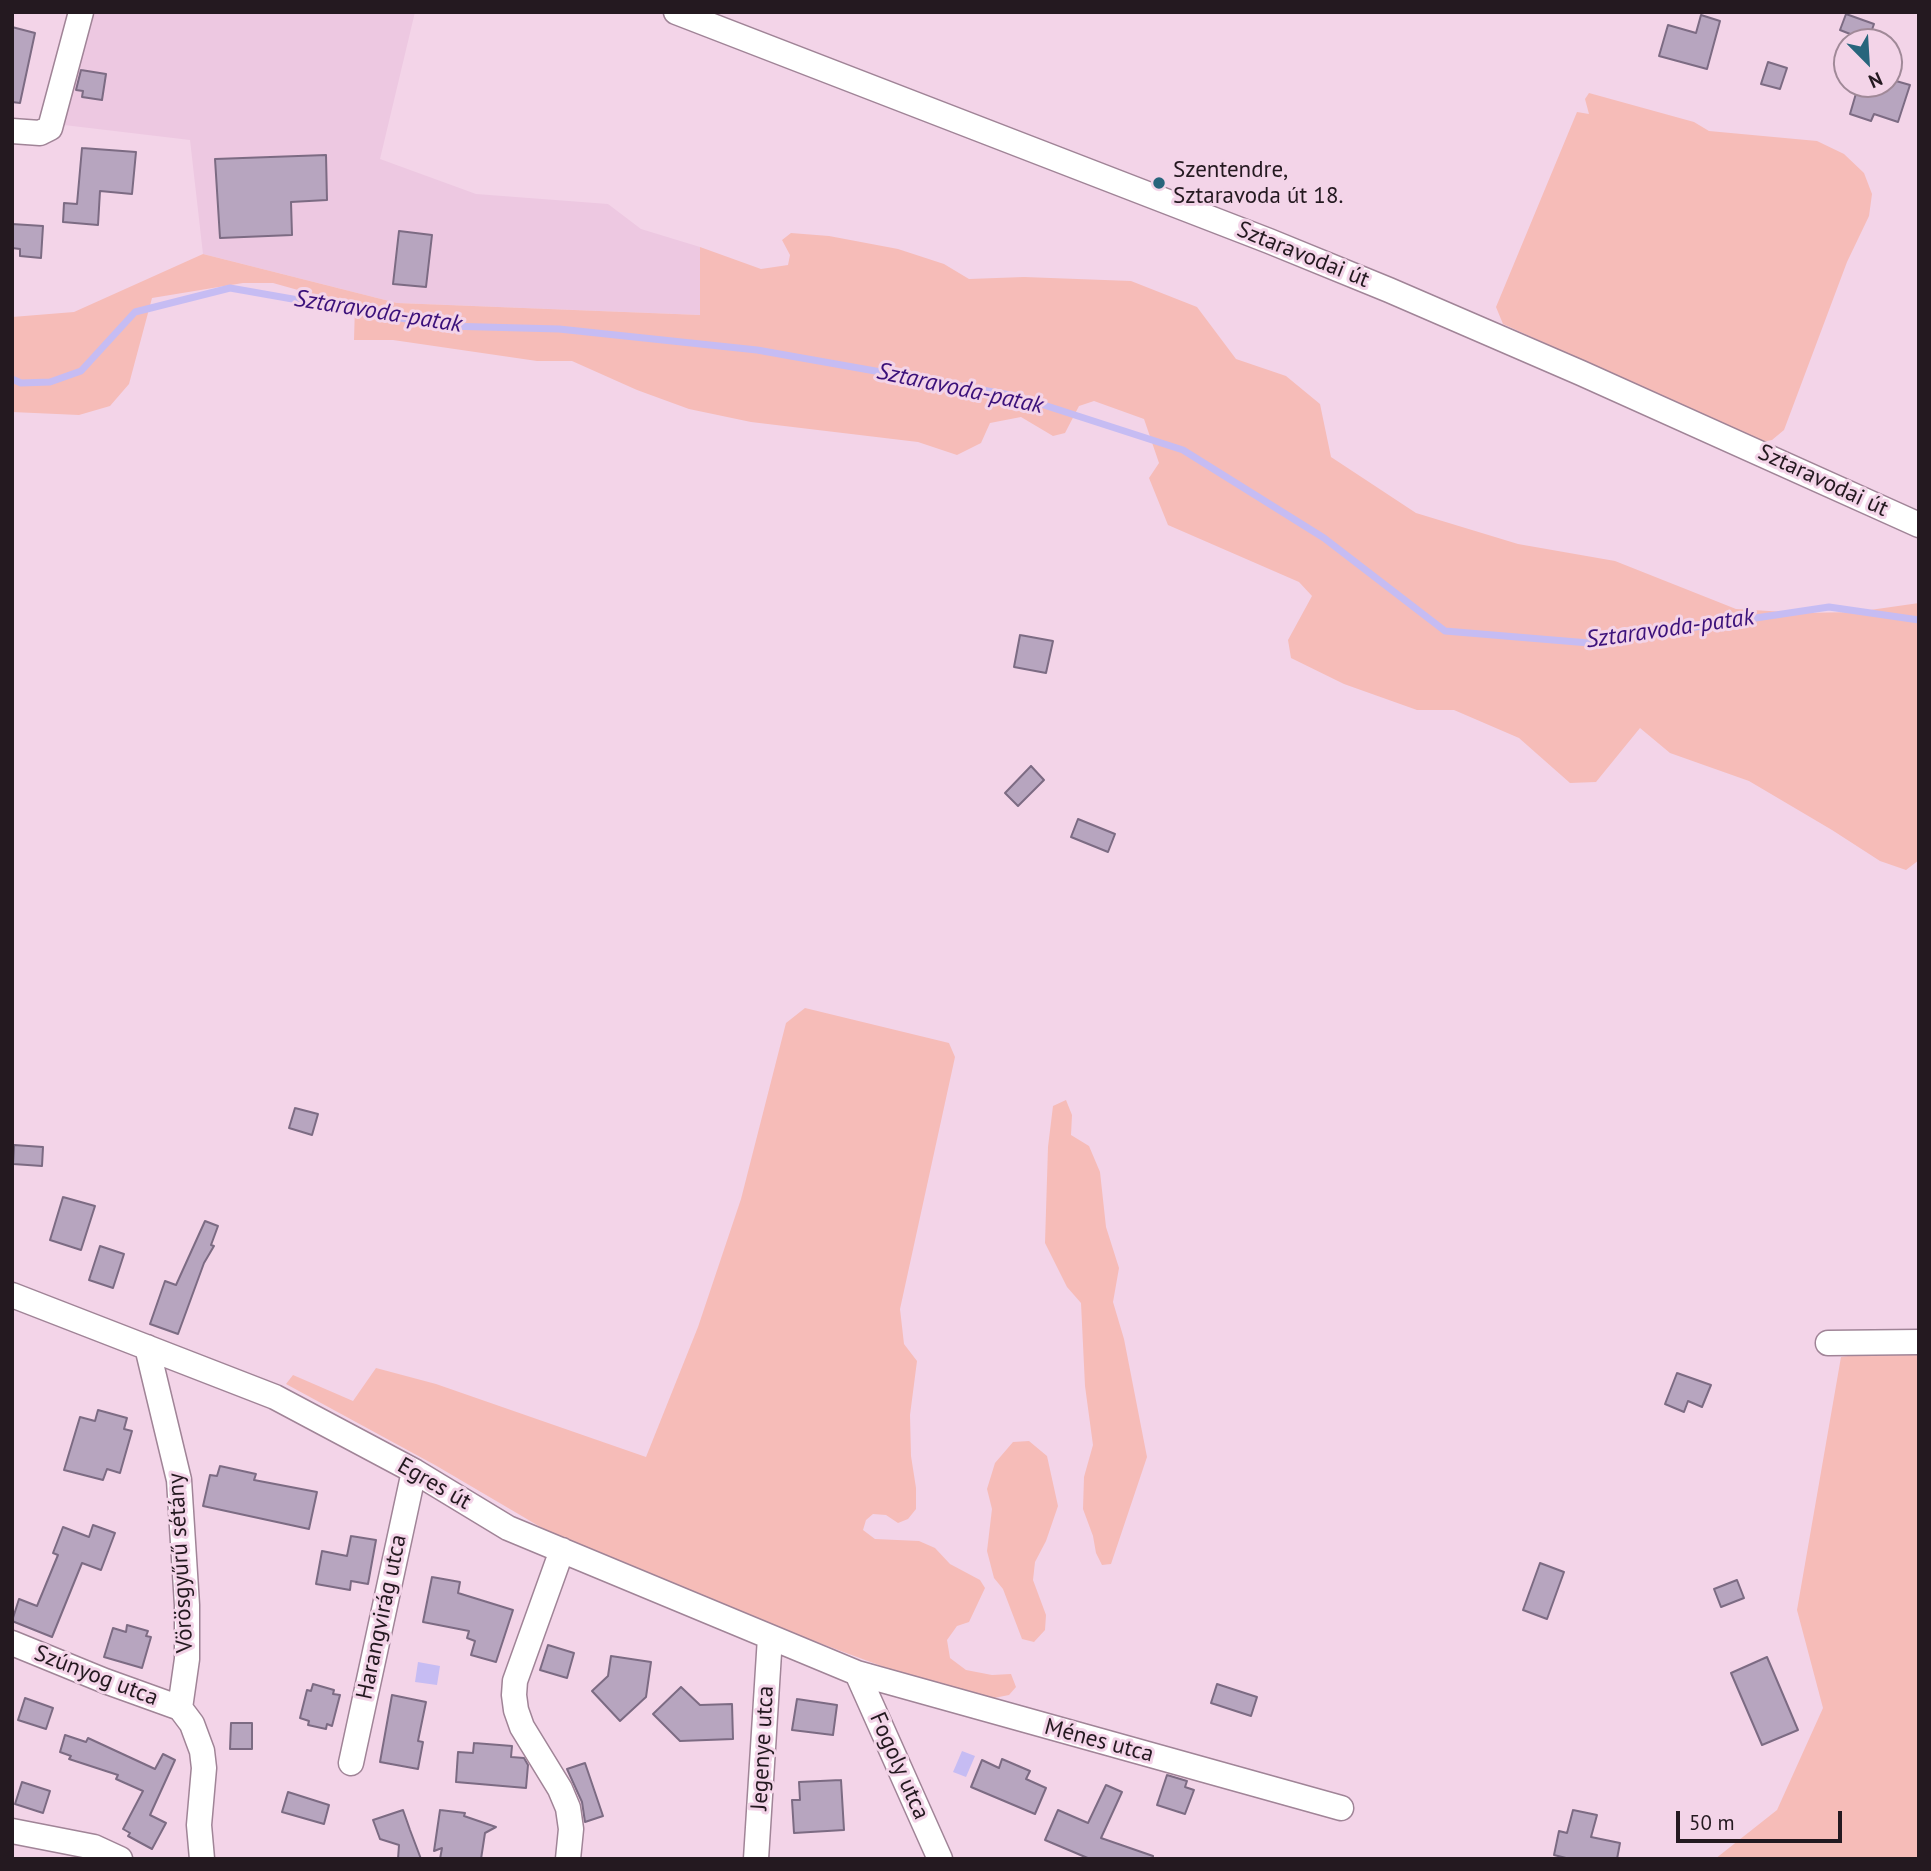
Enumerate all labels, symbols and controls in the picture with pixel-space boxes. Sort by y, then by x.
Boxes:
north arrow [1833,28,1903,98]
text: N [1865,67,1886,94]
place label: Szentendre, Sztaravoda út 18. [1173,156,1343,210]
marker: Szentendre, Sztaravoda út 18. [1151,175,1167,191]
street label: Sztaravodai út [1233,216,1373,294]
water label: Sztaravoda-patak [292,285,464,339]
water label: Sztaravoda-patak [874,357,1046,421]
street label: Sztaravodai út [1754,439,1892,523]
water label: Sztaravoda-patak [1584,603,1756,655]
street label: Egres út [392,1452,476,1516]
street label: Vörösgyűrű sétány [163,1473,199,1653]
street label: Harangvirág utca [351,1532,413,1702]
street label: Szúnyog utca [30,1640,162,1712]
street label: Jegenye utca [746,1685,780,1811]
street label: Fogoly utca [863,1708,935,1824]
street label: Ménes utca [1041,1713,1157,1769]
scale bar [1679,1798,1845,1842]
text: 50 m [1689,1809,1735,1836]

